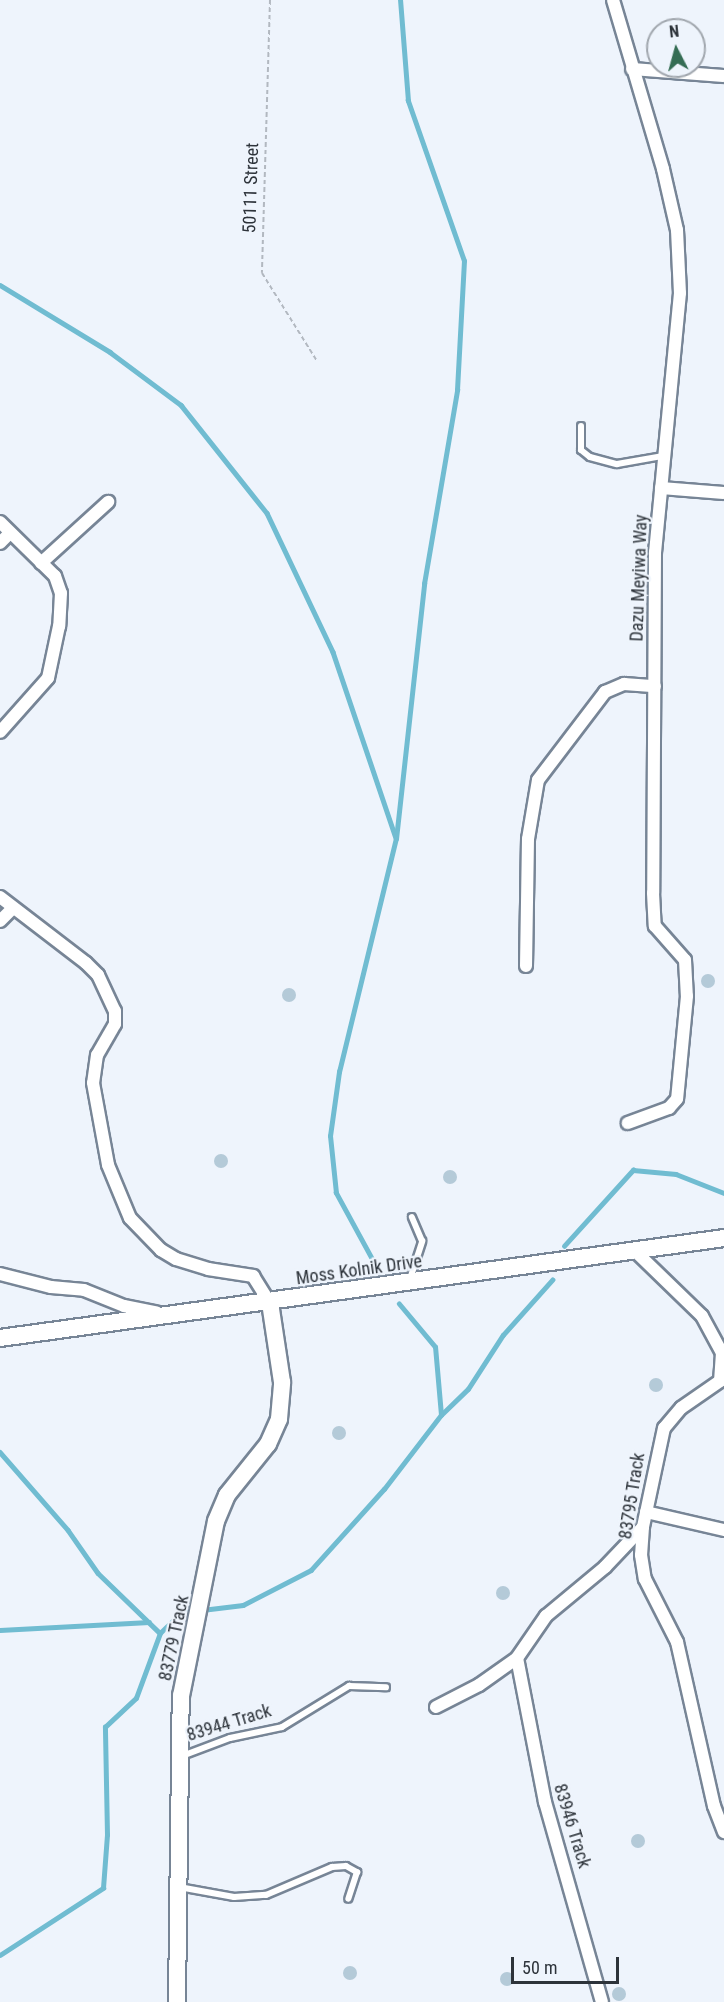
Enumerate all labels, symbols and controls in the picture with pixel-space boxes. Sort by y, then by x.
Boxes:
north arrow [646,18,706,78]
text: N [668,22,680,42]
street label: 50111 Street [239,142,263,234]
street label: Dazu Meyiwa Way [626,514,652,642]
street label: Moss Kolnik Drive [295,1250,423,1290]
street label: 83795 Track [614,1451,650,1541]
street label: 83779 Track [154,1593,194,1683]
street label: 83944 Track [184,1700,274,1746]
street label: 83946 Track [549,1781,595,1871]
scale bar [514,1945,622,1983]
text: 50 m [522,1957,557,1978]

